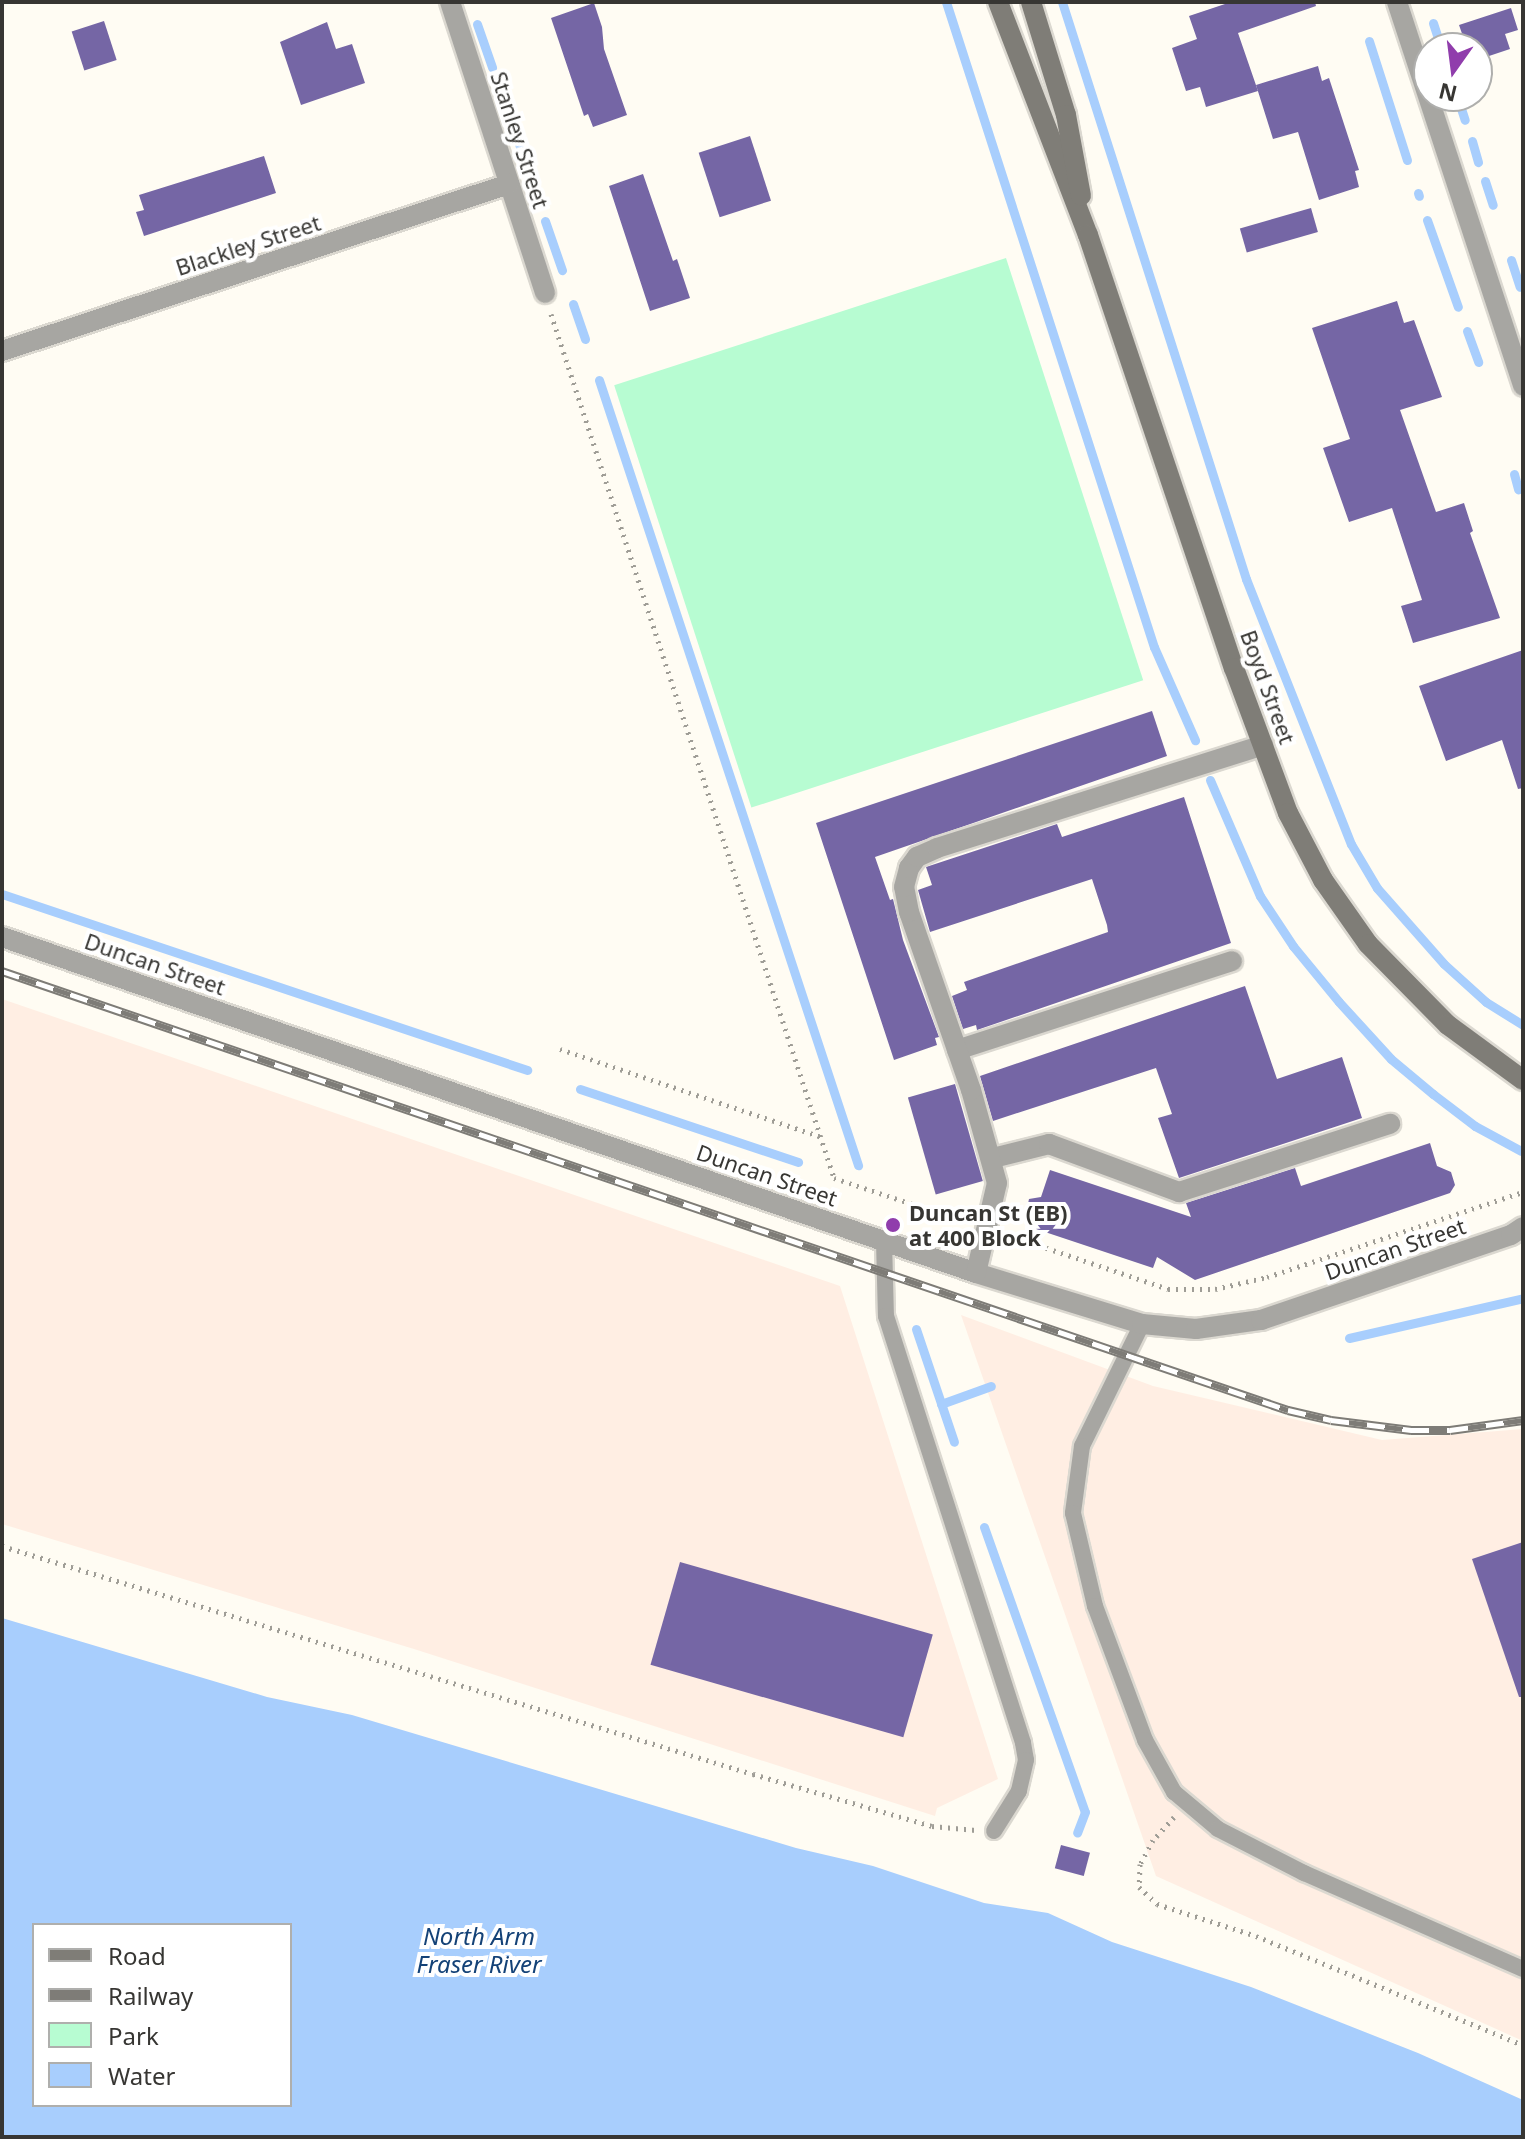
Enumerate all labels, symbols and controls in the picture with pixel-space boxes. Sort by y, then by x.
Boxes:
north arrow [1413,32,1493,112]
street label: Stanley Street [486,68,554,212]
text: N [1435,77,1460,110]
street label: Blackley Street [172,209,324,281]
street label: Boyd Street [1235,627,1301,747]
street label: Duncan Street [81,928,229,1000]
street label: Duncan Street [693,1139,841,1211]
place label: Duncan St (EB) at 400 Block [909,1199,1068,1250]
street label: Duncan Street [1321,1213,1469,1285]
marker: Duncan St (EB) at 400 Block [884,1216,902,1234]
water label: North Arm Fraser River [417,1922,541,1978]
legend [32,1923,292,2107]
text: Road [108,1939,166,1972]
text: Railway [108,1979,193,2012]
text: Park [108,2019,159,2052]
text: Water [108,2059,175,2092]

